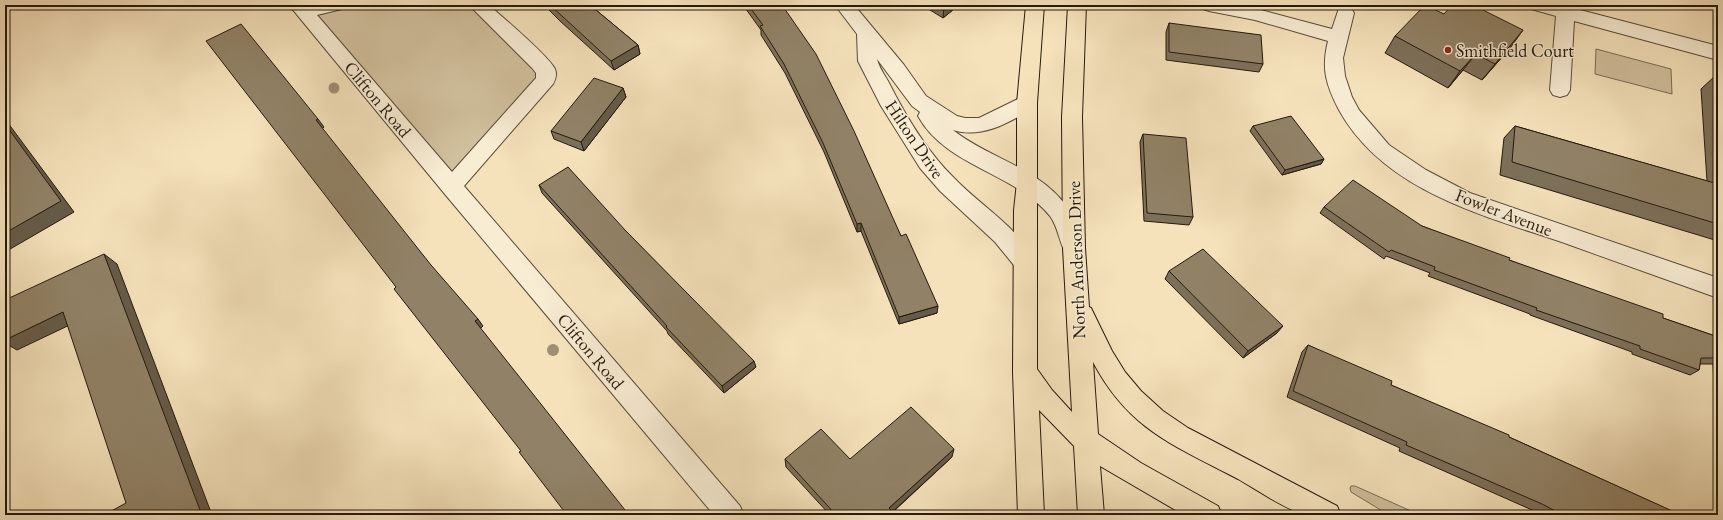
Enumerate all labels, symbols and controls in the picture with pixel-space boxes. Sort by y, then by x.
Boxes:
place label: Smithfield Court [1456,39,1574,62]
marker: Smithfield Court [1443,45,1453,55]
street label: Clifton Road [339,56,417,143]
street label: Hilton Drive [880,95,950,183]
street label: North Anderson Drive [1062,181,1090,339]
street label: Fowler Avenue [1452,183,1556,241]
street label: Clifton Road [552,308,630,395]

